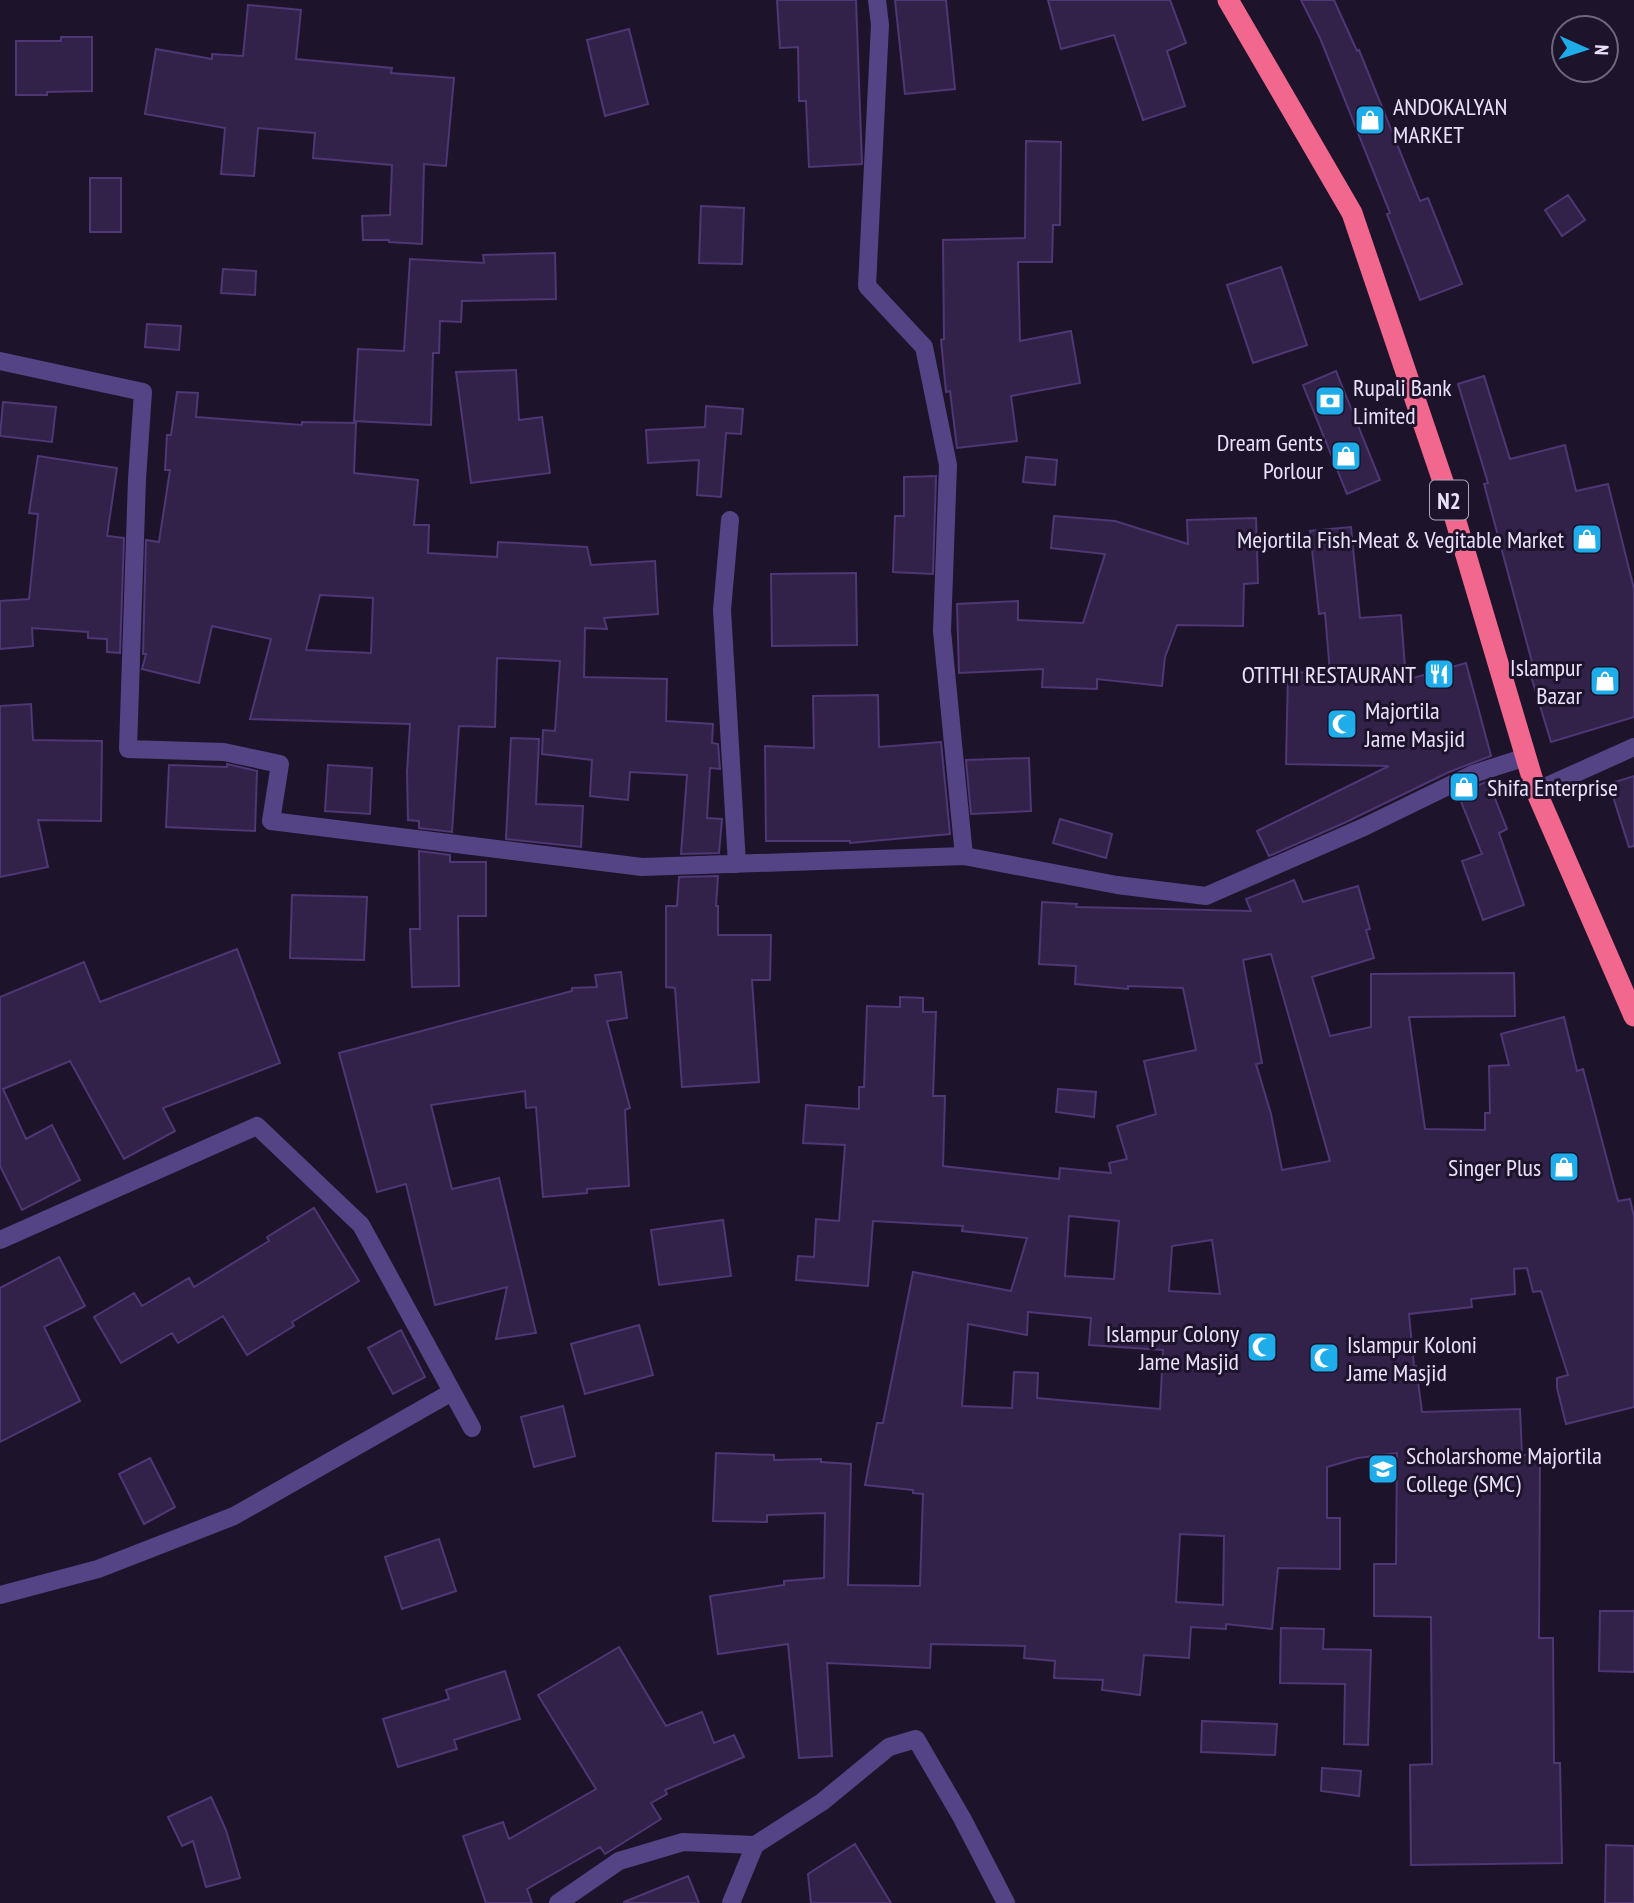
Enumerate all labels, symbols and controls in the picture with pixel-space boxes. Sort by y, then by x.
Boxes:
north arrow [1550,14,1620,84]
text: N [1590,44,1614,56]
place label: ANDOKALYAN MARKET [1393,91,1507,150]
shop icon: ANDOKALYAN MARKET [1353,103,1387,137]
place label: Rupali Bank Limited [1353,372,1452,431]
bank icon: Rupali Bank Limited [1313,384,1347,418]
place label: Dream Gents Porlour [1217,427,1323,486]
shop icon: Dream Gents Porlour [1329,439,1363,473]
road number: N2 [1430,480,1468,520]
shop icon: Mejortila Fish-Meat & Vegitable Market [1570,522,1604,556]
place label: Mejortila Fish-Meat & Vegitable Market [1237,524,1564,555]
place label: Islampur Bazar [1510,652,1582,711]
restaurant icon: OTITHI RESTAURANT [1422,657,1456,691]
place label: OTITHI RESTAURANT [1242,659,1416,690]
shop icon: Islampur Bazar [1588,664,1622,698]
place label: Majortila Jame Masjid [1364,695,1465,754]
mosque icon: Majortila Jame Masjid [1325,707,1359,741]
shop icon: Shifa Enterprise [1447,770,1481,804]
place label: Shifa Enterprise [1487,772,1618,803]
shop icon: Singer Plus [1547,1150,1581,1184]
place label: Singer Plus [1448,1152,1541,1183]
place label: Islampur Colony Jame Masjid [1106,1318,1239,1377]
place label: Islampur Koloni Jame Masjid [1346,1329,1477,1388]
mosque icon: Islampur Colony Jame Masjid [1245,1330,1279,1364]
mosque icon: Islampur Koloni Jame Masjid [1307,1341,1341,1375]
place label: Scholarshome Majortila College (SMC) [1406,1440,1602,1499]
school or university icon: Scholarshome Majortila College (SMC) [1366,1452,1400,1486]

